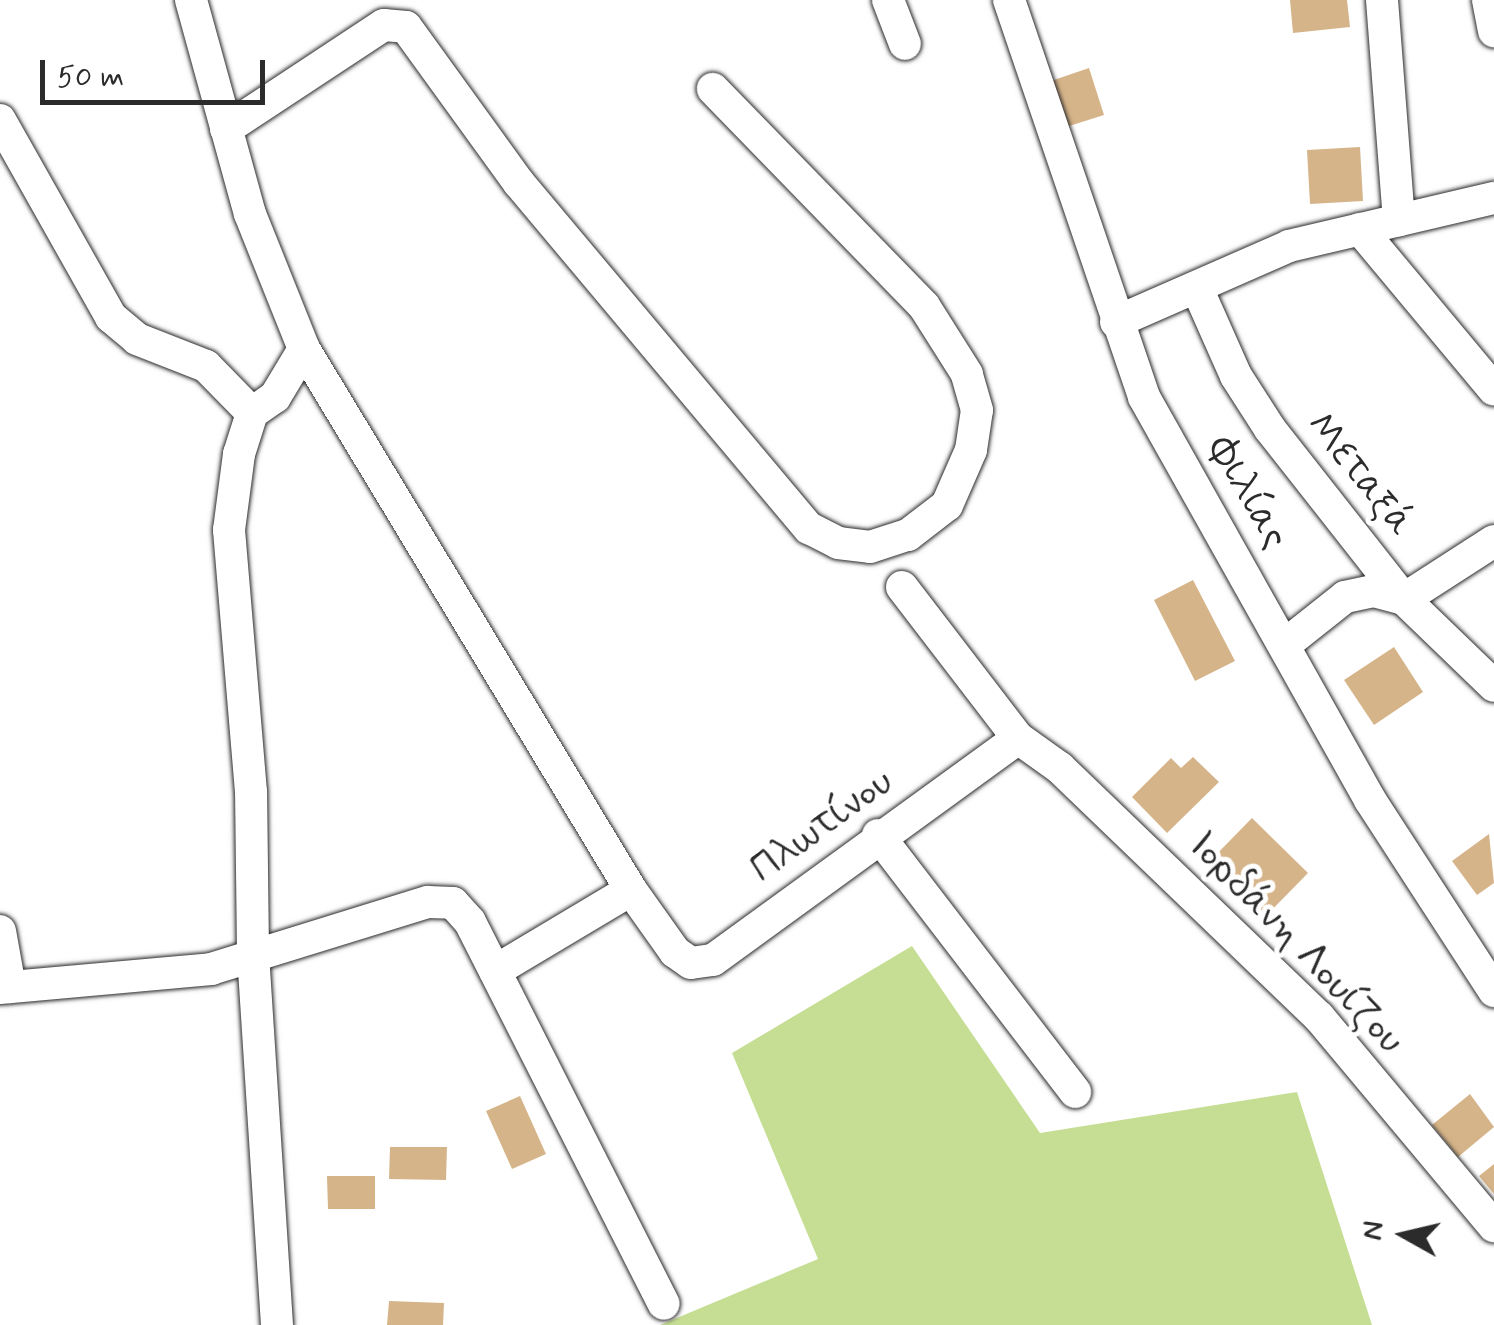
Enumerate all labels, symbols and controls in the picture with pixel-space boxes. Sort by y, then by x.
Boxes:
scale bar [45,40,270,102]
text: 50 m [57,58,124,97]
street label: Μεταξά [1296,402,1424,546]
street label: Φιλίας [1197,429,1299,557]
street label: Πλωτίνου [741,758,903,894]
street label: Ιορδάνη Λουίζου [1178,822,1414,1064]
north arrow [1354,1185,1454,1285]
text: N [1354,1219,1393,1243]

